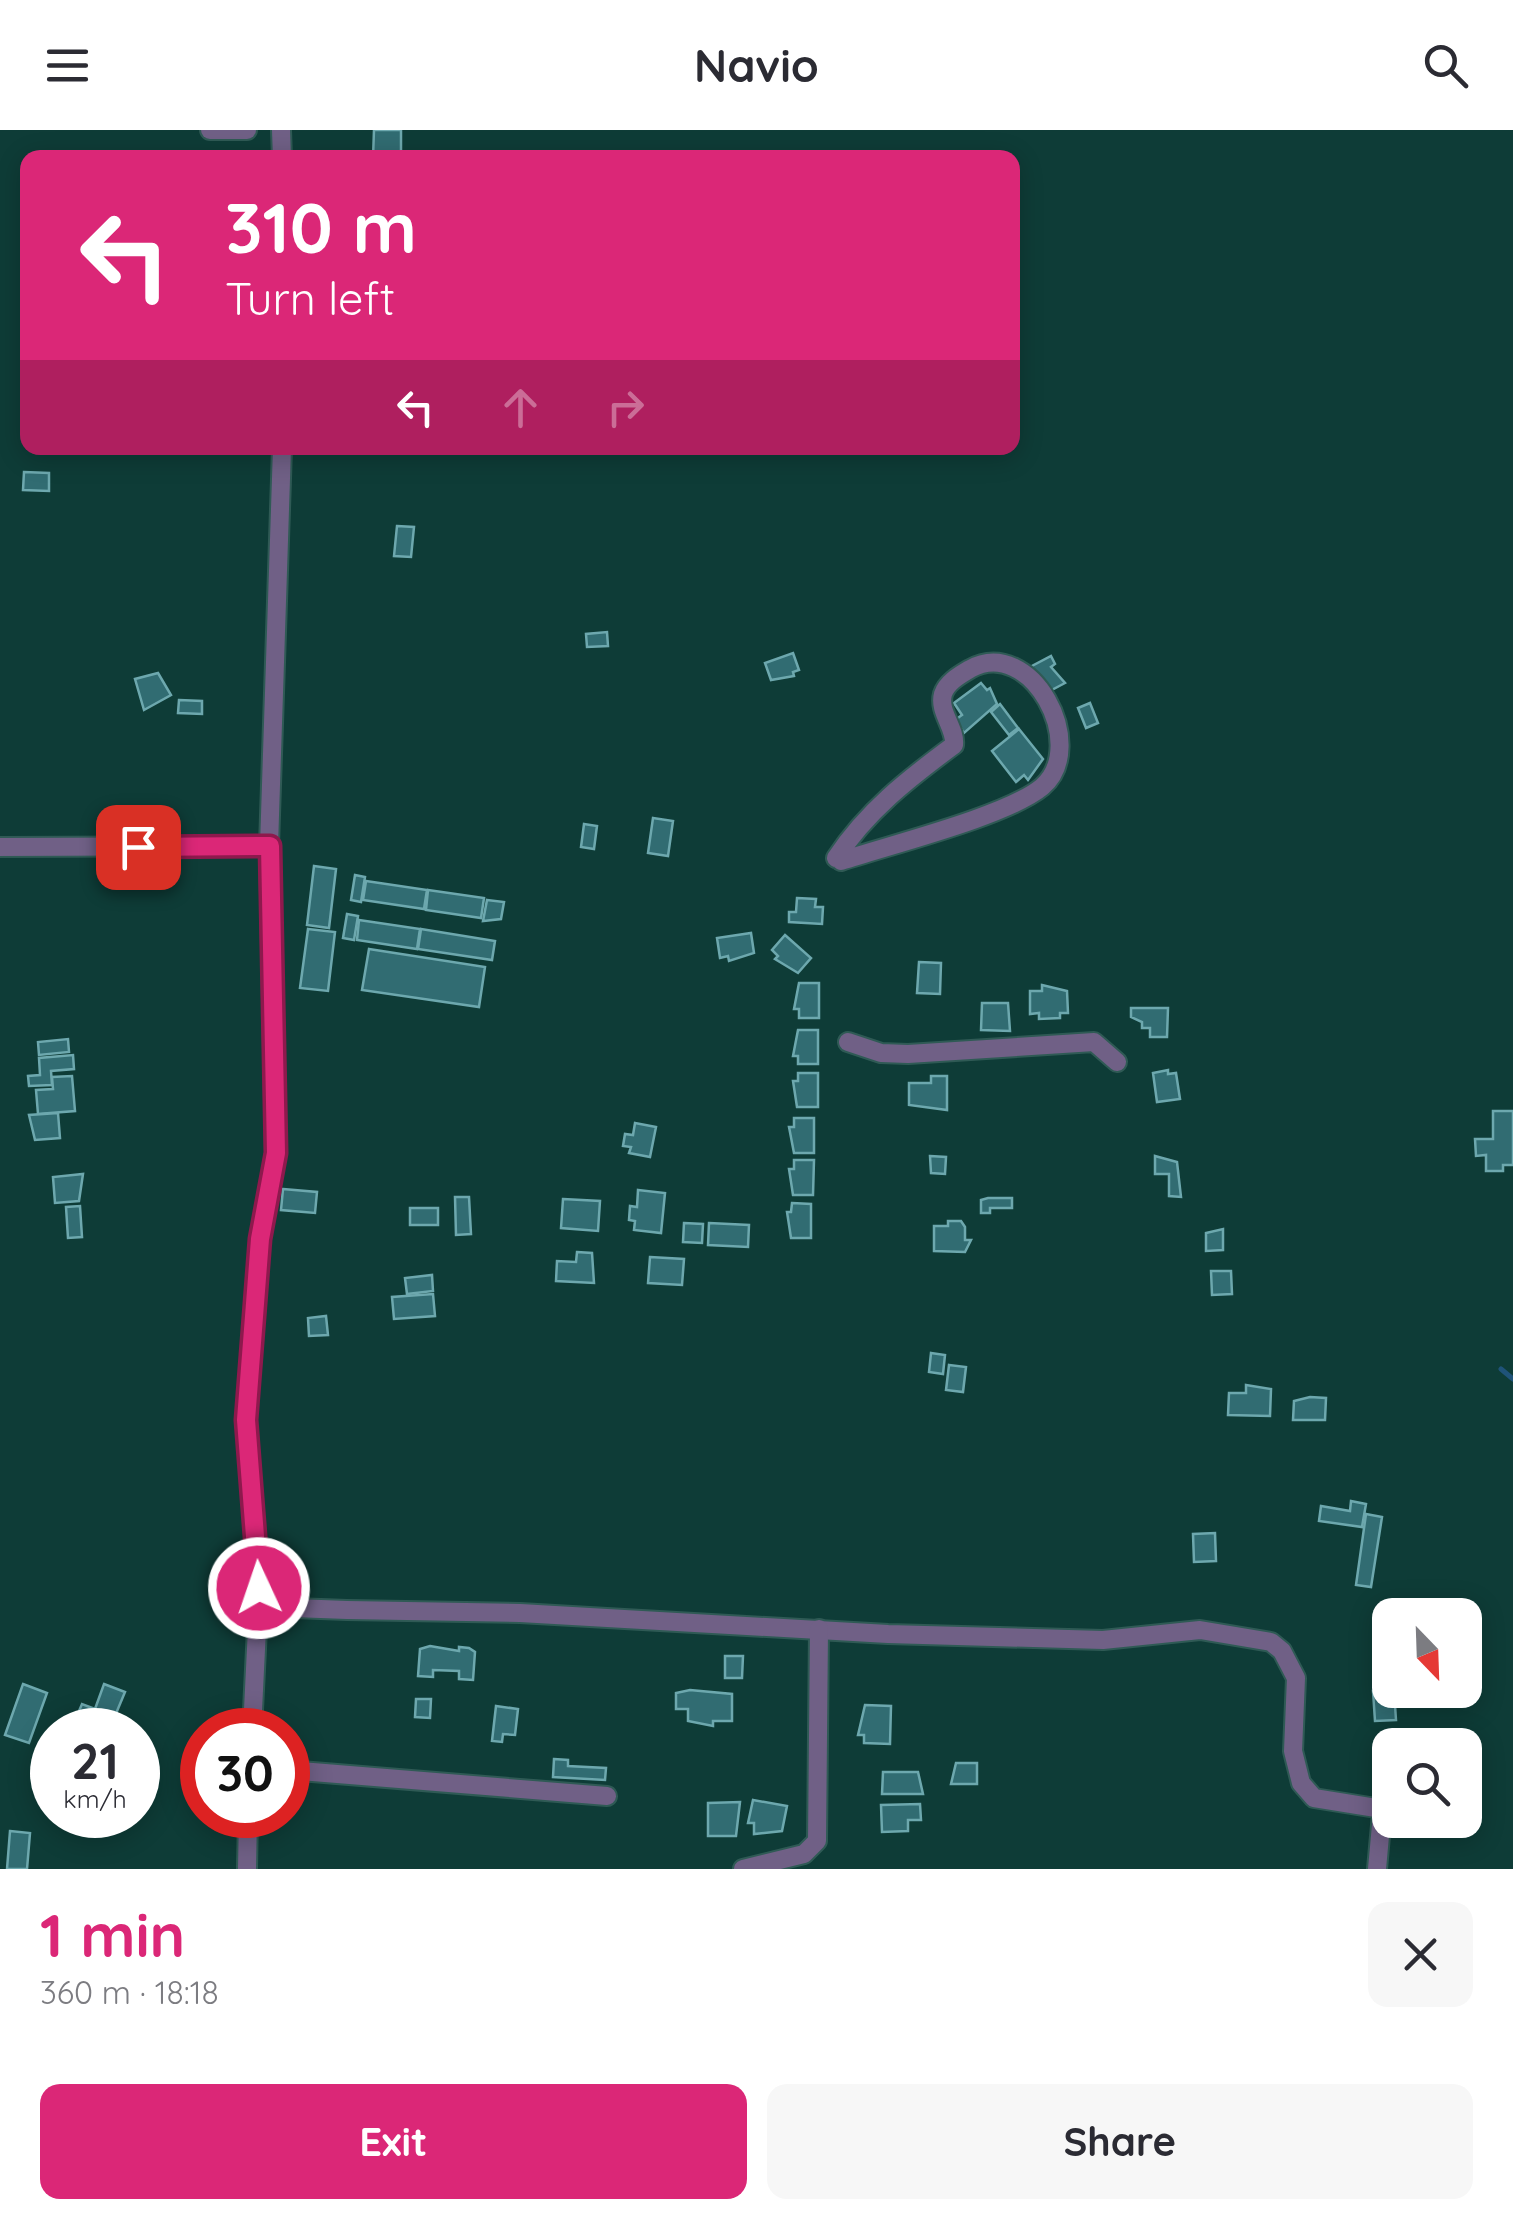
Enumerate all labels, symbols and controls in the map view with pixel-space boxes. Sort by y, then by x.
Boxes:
text: Navio [694,37,819,93]
icon: menu [40,38,95,93]
icon: search [1418,38,1473,93]
text: 310 m [225,183,417,271]
icon: left [60,190,190,320]
text: Turn left [225,270,395,326]
icon: left [388,380,443,435]
icon: ahead [493,380,548,435]
icon: right [598,380,653,435]
pin [96,805,181,890]
icon: arrive [111,820,166,875]
position arrow [207,1536,311,1640]
north arrow [1372,1598,1482,1708]
map controls [1372,1598,1482,1838]
speed limit sign: 30 [180,1708,310,1838]
button: search [1372,1728,1482,1838]
text: 21 [71,1729,119,1792]
text: km/h [63,1783,127,1814]
text: 1 min [40,1897,185,1972]
button: close [1368,1902,1473,2007]
text: 360 m · 18:18 [40,1972,219,2012]
button: Exit [40,2084,747,2199]
button: Share [767,2084,1473,2199]

